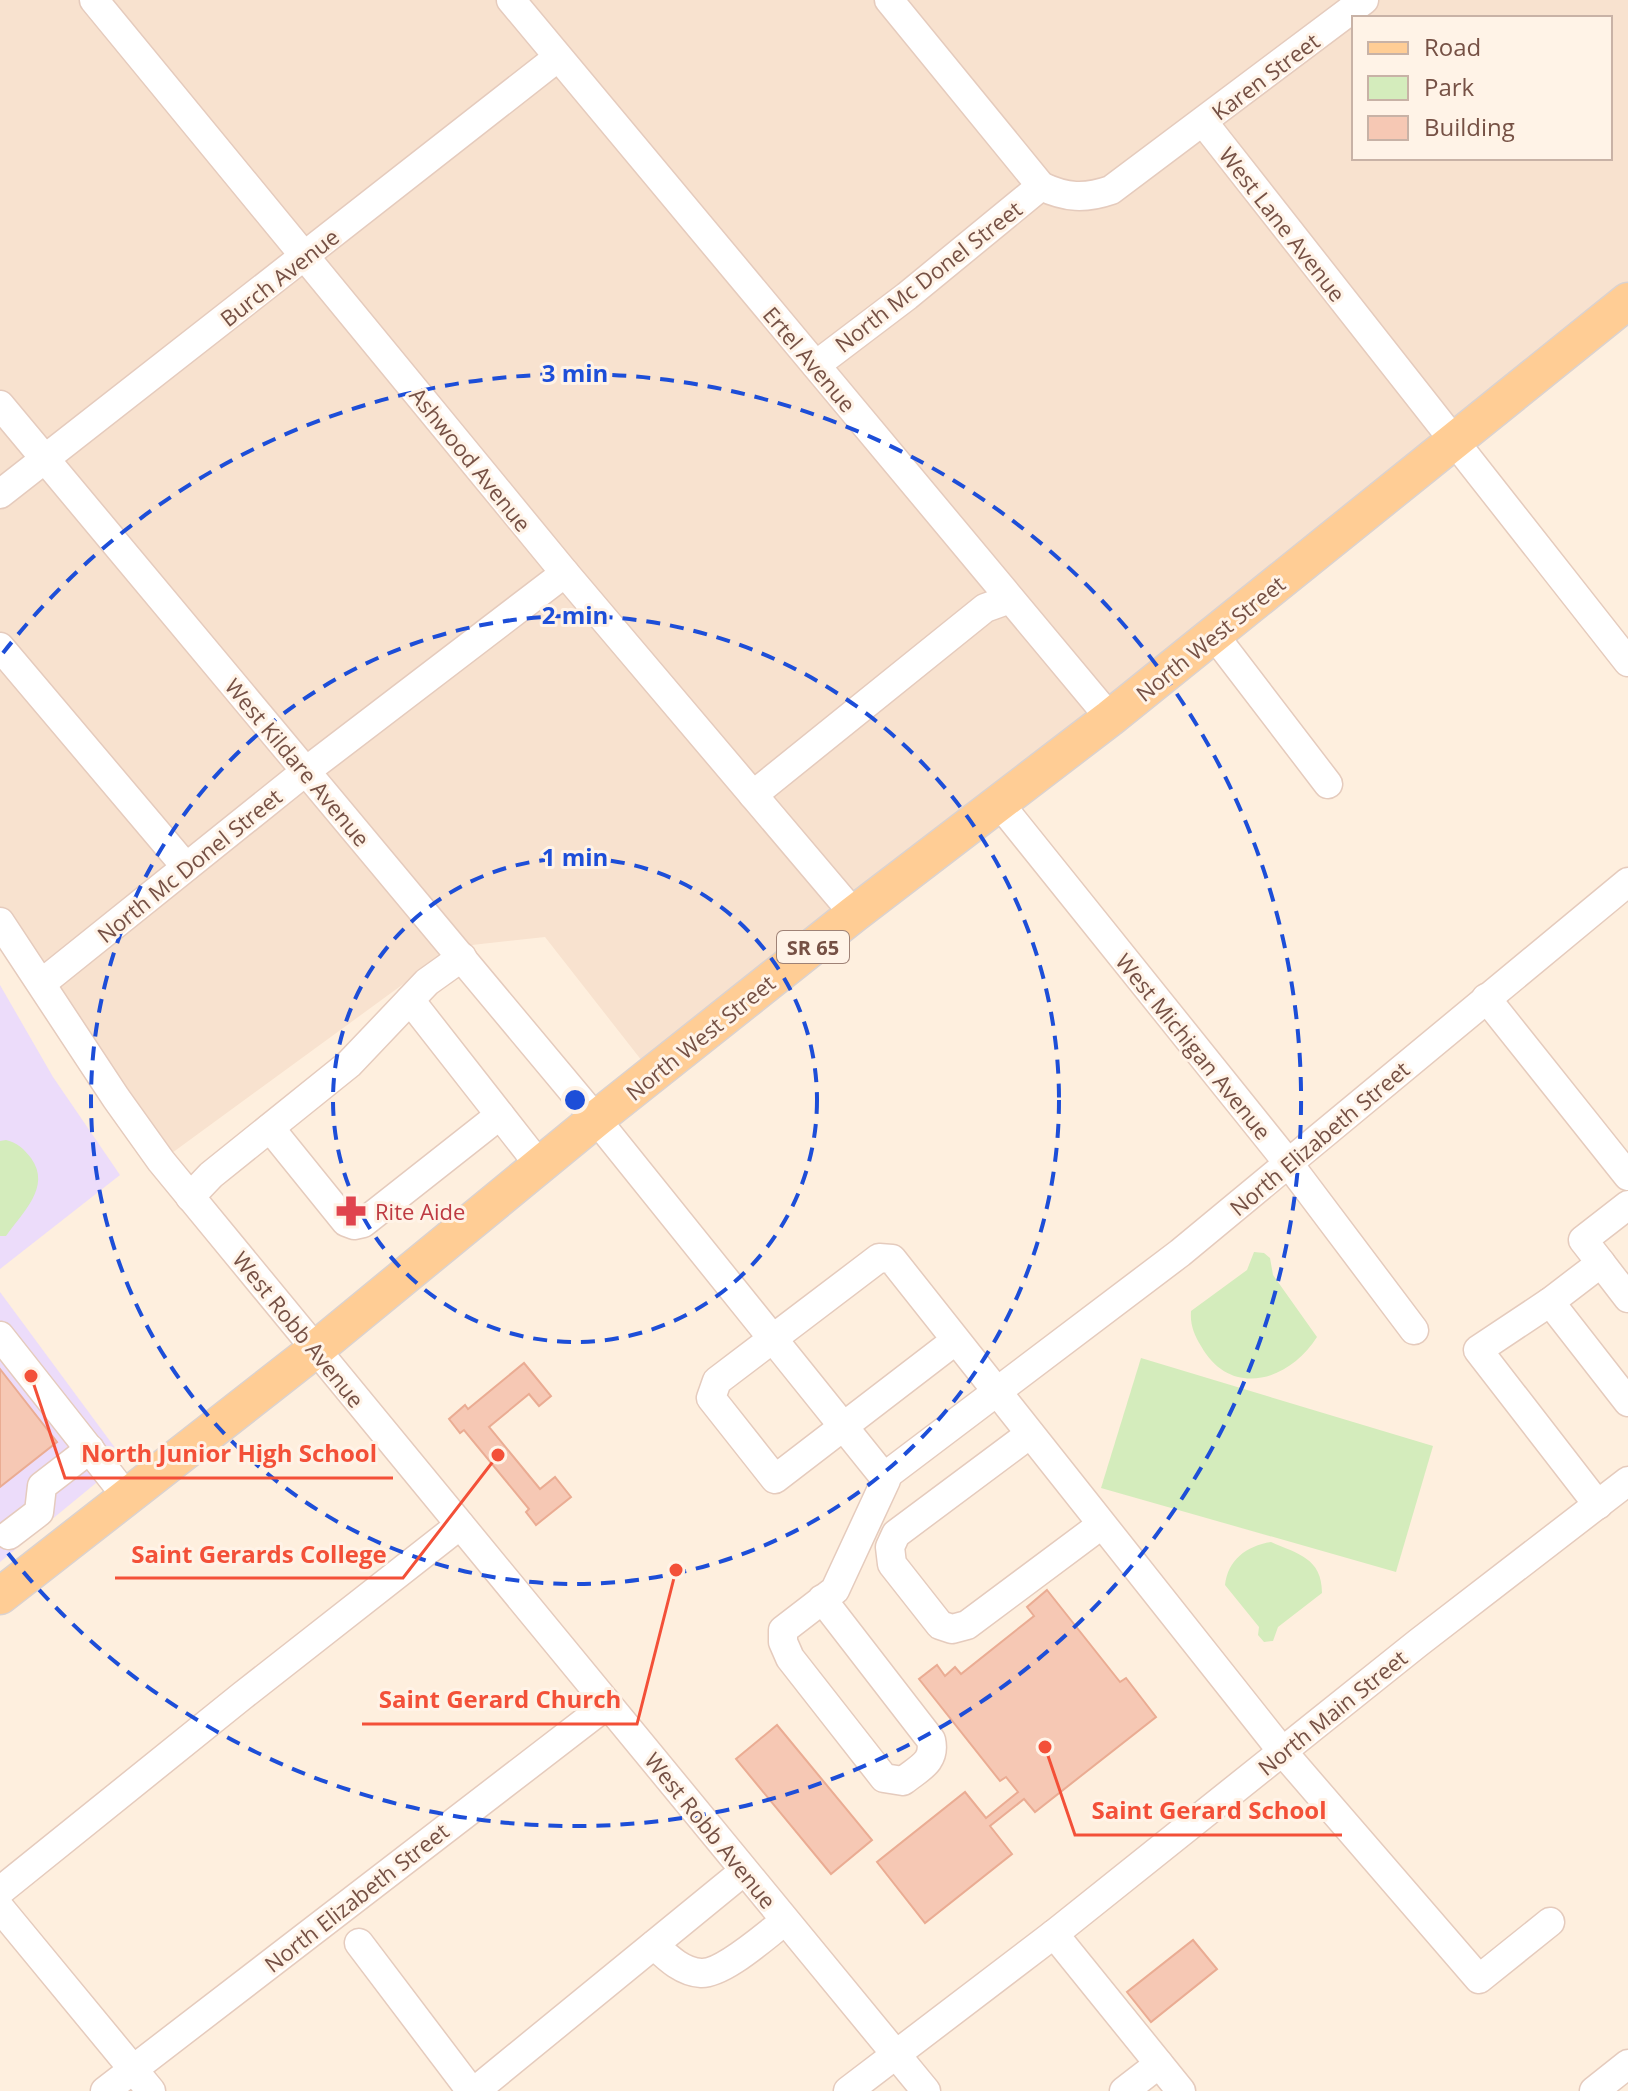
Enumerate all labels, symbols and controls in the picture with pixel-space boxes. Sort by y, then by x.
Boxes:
legend [1352,16,1612,160]
street label: Karen Street [1205,26,1325,126]
text: Road [1424,30,1481,63]
text: Park [1424,70,1475,103]
text: Building [1424,110,1515,143]
street label: West Lane Avenue [1213,140,1353,308]
street label: North Mc Donel Street [828,193,1028,359]
street label: Burch Avenue [213,221,345,333]
street label: Ertel Avenue [757,300,863,418]
text: 3 min [542,356,608,389]
street label: Ashwood Avenue [404,381,538,537]
street label: North West Street [1129,568,1291,708]
text: 2 min [542,598,608,631]
street label: West Kildare Avenue [219,672,377,852]
street label: North Mc Donel Street [90,781,288,949]
text: 1 min [542,840,608,873]
road number: SR 65 [777,931,849,963]
street label: West Michigan Avenue [1109,947,1279,1145]
street label: North West Street [619,967,781,1107]
street label: North Elizabeth Street [1223,1054,1415,1222]
centre of rings [561,1086,589,1114]
pharmacy icon: Rite Aide [334,1194,368,1228]
place label: Rite Aide [375,1196,465,1226]
street label: West Robb Avenue [227,1245,371,1413]
callout: North Junior High School [65,1430,393,1478]
text: North Junior High School [81,1436,377,1469]
callout: Saint Gerards College [115,1530,403,1578]
text: Saint Gerards College [131,1537,387,1570]
street label: North Main Street [1251,1642,1413,1782]
callout: Saint Gerard Church [362,1676,637,1724]
text: Saint Gerard Church [379,1682,621,1715]
street label: West Robb Avenue [639,1746,783,1914]
callout: Saint Gerard School [1075,1787,1342,1835]
text: Saint Gerard School [1091,1793,1327,1826]
street label: North Elizabeth Street [258,1816,454,1978]

